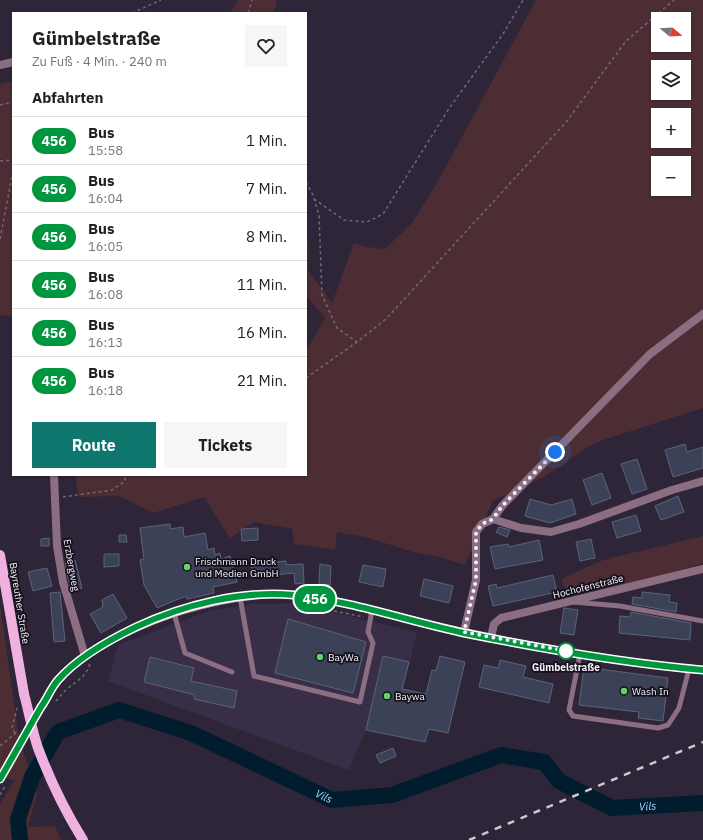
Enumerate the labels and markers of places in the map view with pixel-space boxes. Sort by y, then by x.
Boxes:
place label: Frischmann Druck und Medien GmbH [195,555,279,580]
marker: Frischmann Druck und Medien GmbH [182,562,192,572]
marker: Gümbelstraße [557,642,575,660]
place label: BayWa [328,651,360,664]
marker: BayWa [315,652,325,662]
place label: Gümbelstraße [532,661,600,674]
place label: Wash In [632,685,669,698]
marker: Wash In [619,686,629,696]
place label: Baywa [395,690,425,703]
marker: Baywa [382,691,392,701]

